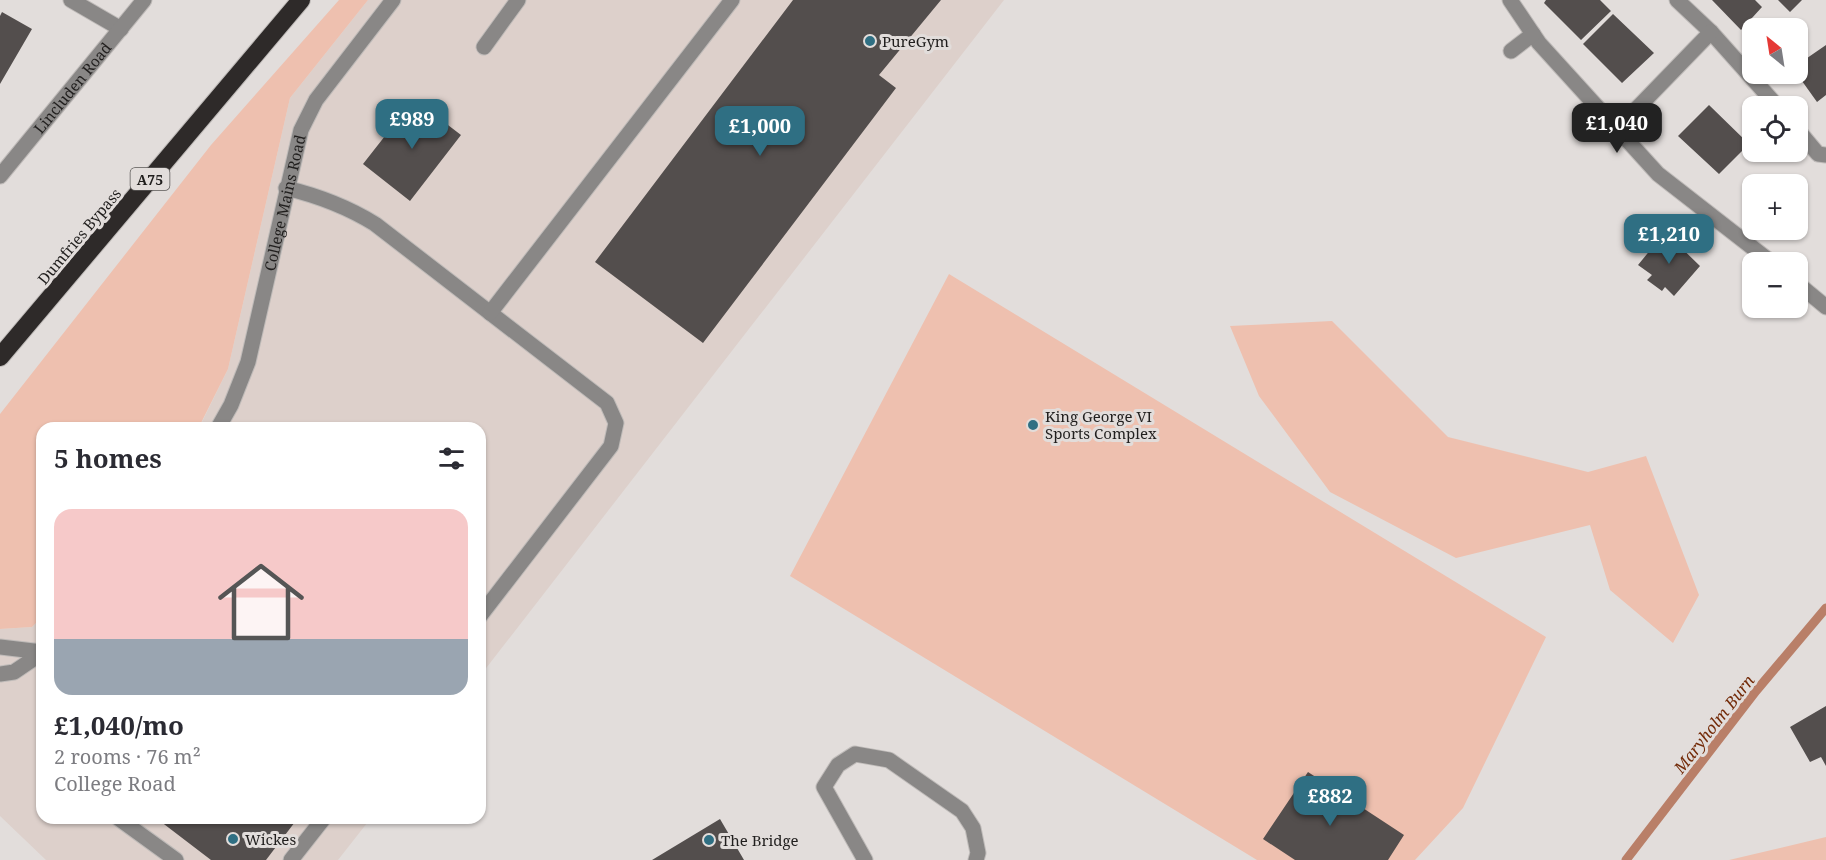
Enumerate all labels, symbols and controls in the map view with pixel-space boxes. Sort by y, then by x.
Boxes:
north arrow [1742,18,1808,84]
map controls [1742,18,1808,318]
place label: PureGym [882,31,949,51]
marker: PureGym [863,34,877,48]
street label: Lincluden Road [29,38,116,138]
button: locate [1742,96,1808,162]
pin: £989 [376,99,448,150]
pin: £1,040 [1568,103,1666,154]
text: £989 [389,105,435,132]
pin: £1,000 [711,106,809,157]
text: £1,040 [1586,109,1648,136]
text: £1,000 [729,112,791,139]
street label: College Mains Road [259,133,310,273]
road number: A75 [130,168,170,190]
button: + [1742,174,1808,240]
street label: Dumfries Bypass [33,183,125,288]
pin: £1,210 [1620,214,1718,265]
text: £1,210 [1638,220,1700,247]
button: − [1742,252,1808,318]
place label: King George VI Sports Complex [1045,406,1157,443]
marker: King George VI Sports Complex [1026,418,1040,432]
text: 5 homes [54,440,162,476]
icon: filters [435,442,468,475]
icon: home [207,548,315,656]
water label: Maryholm Burn [1668,670,1760,779]
text: £1,040/mo [54,707,184,743]
text: 2 rooms · 76 m² [54,743,201,770]
text: College Road [54,770,176,797]
pin: £882 [1294,776,1366,827]
text: £882 [1307,782,1353,809]
place label: Wickes [245,829,296,849]
place label: The Bridge [721,830,799,850]
marker: Wickes [226,832,240,846]
marker: The Bridge [702,833,716,847]

